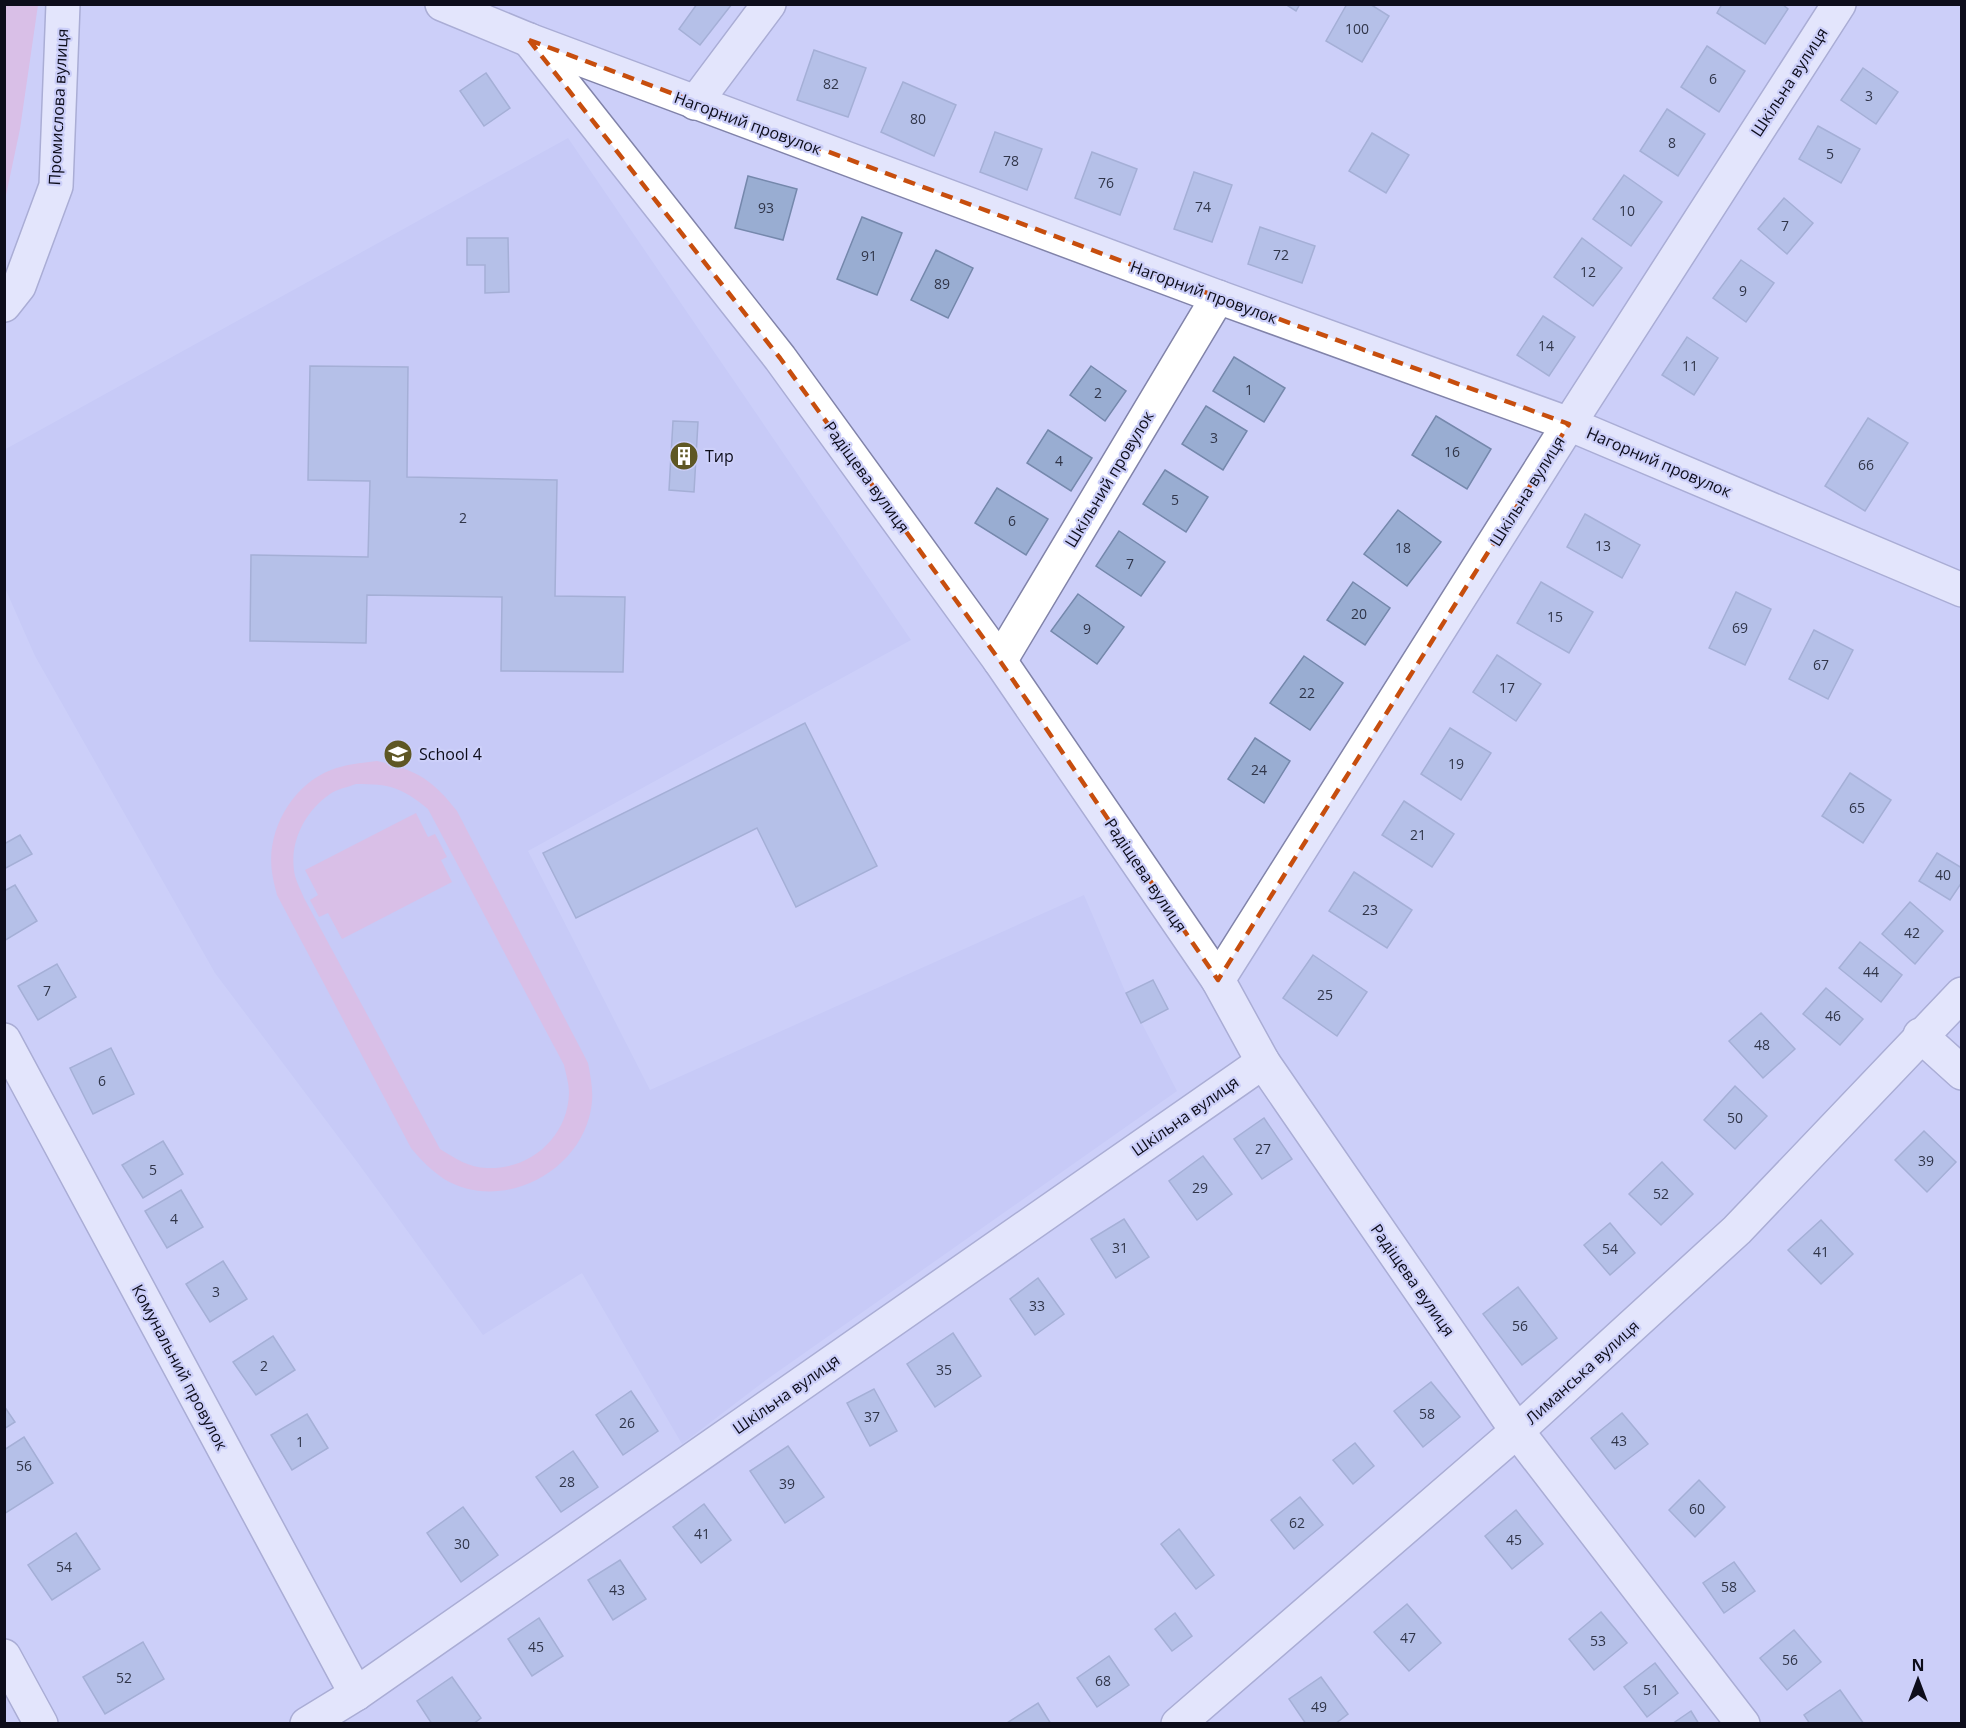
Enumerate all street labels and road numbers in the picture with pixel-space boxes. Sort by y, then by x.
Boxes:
street label: Шкільна вулиця [1745,23,1833,141]
street label: Промислова вулиця [43,28,73,186]
street label: Нагорний провулок [671,86,825,160]
street label: Нагорний провулок [1127,255,1281,329]
street label: Шкільний провулок [1059,406,1159,551]
street label: Радіщева вулиця [819,417,915,537]
street label: Нагорний провулок [1583,422,1735,503]
street label: Шкільна вулиця [1484,432,1570,550]
street label: Радіщева вулиця [1100,814,1192,936]
street label: Шкільна вулиця [1127,1071,1243,1161]
street label: Радіщева вулиця [1366,1219,1460,1341]
street label: Комунальний провулок [127,1280,233,1454]
street label: Лиманська вулиця [1520,1315,1644,1429]
street label: Шкільна вулиця [728,1349,844,1439]

